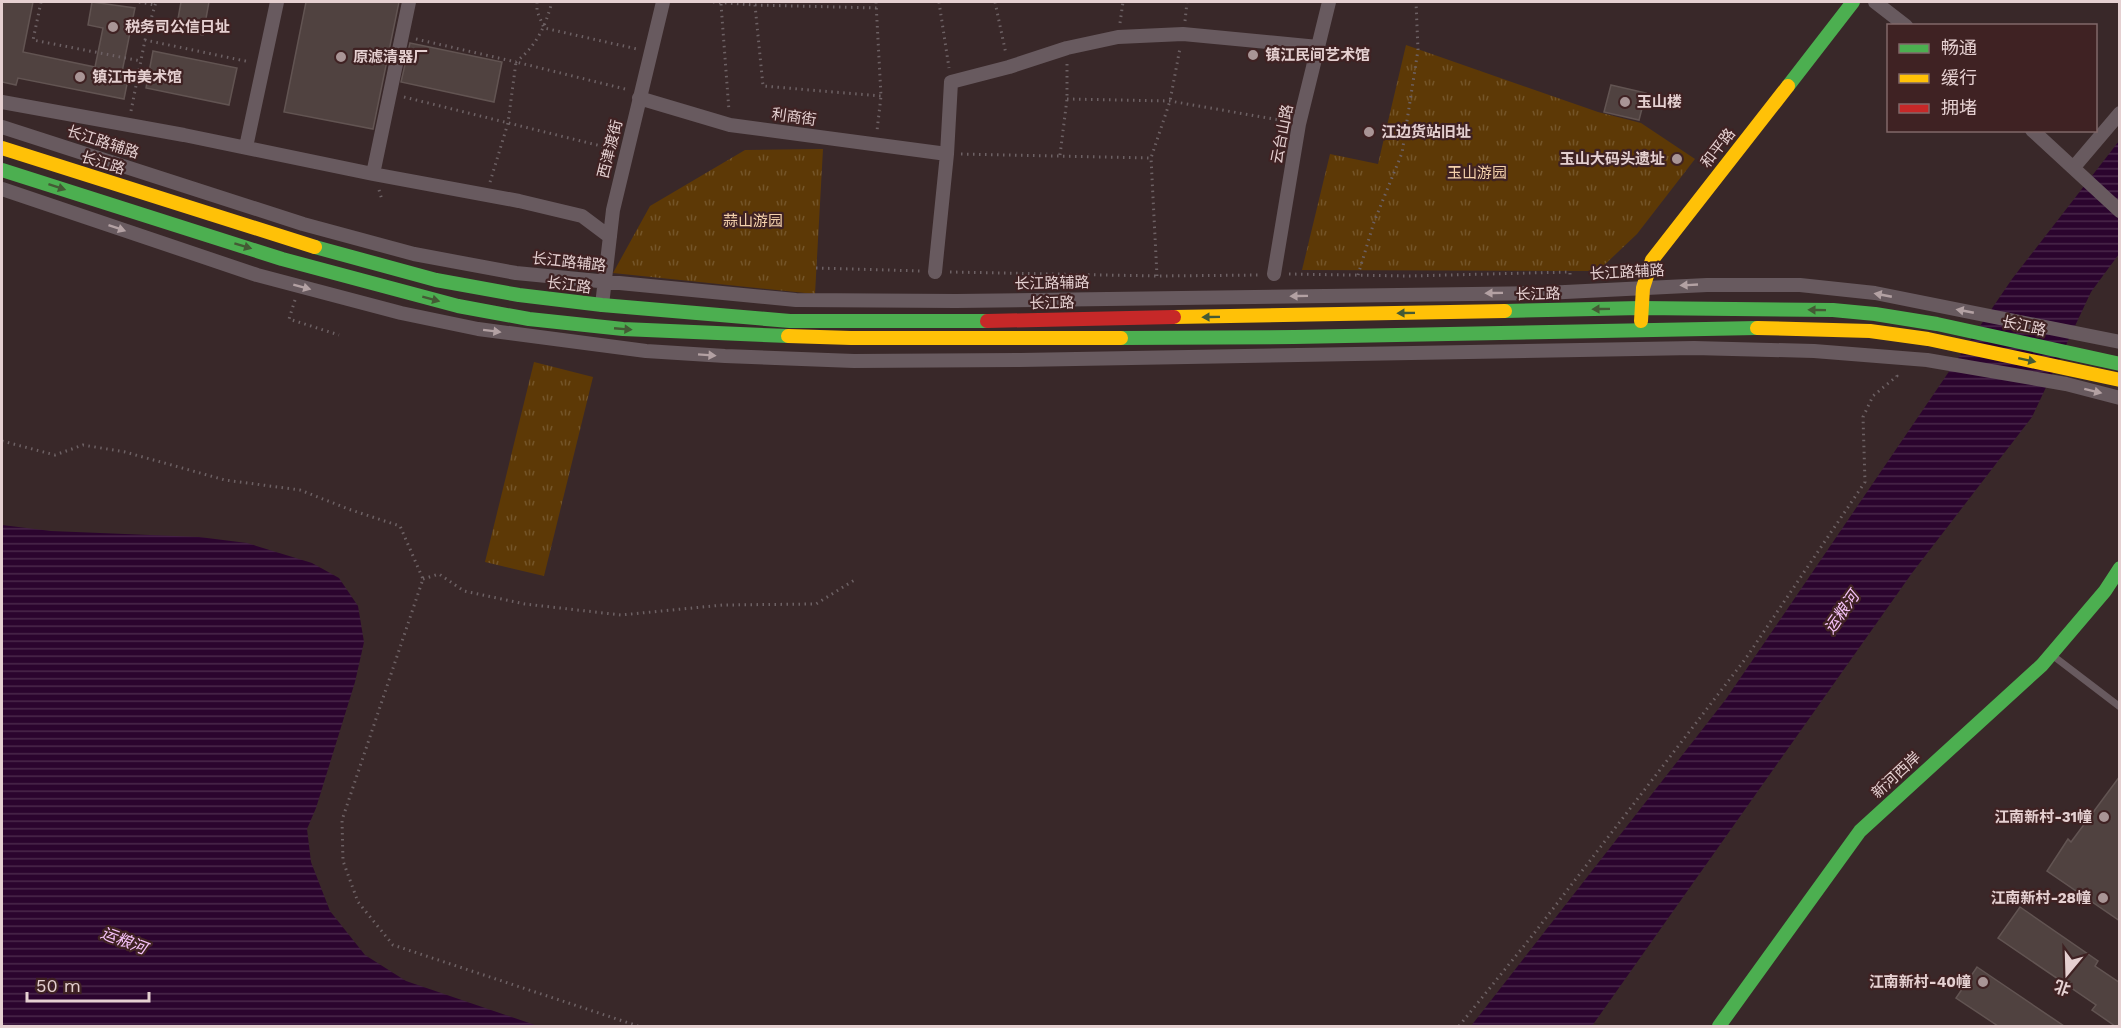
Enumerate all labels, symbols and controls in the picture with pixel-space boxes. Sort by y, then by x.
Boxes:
place label: 税务司公信日址 [125,18,230,36]
marker: 税务司公信日址 [106,20,120,34]
legend [1887,24,2097,132]
text: 畅通 [1941,37,1977,58]
place label: 镇江民间艺术馆 [1265,46,1370,64]
place label: 原滤清器厂 [353,48,428,66]
marker: 镇江民间艺术馆 [1246,48,1260,62]
marker: 原滤清器厂 [334,50,348,64]
text: 缓行 [1941,67,1977,88]
place label: 镇江市美术馆 [92,68,182,86]
marker: 镇江市美术馆 [73,70,87,84]
place label: 玉山楼 [1637,93,1682,111]
marker: 玉山楼 [1618,95,1632,109]
text: 拥堵 [1941,97,1977,118]
street label: 云台山路 [1267,103,1297,165]
street label: 利商街 [770,105,818,129]
street label: 西津渡街 [594,118,626,180]
street label: 长江路辅路 [65,122,141,162]
place label: 江边货站旧址 [1381,123,1471,141]
marker: 江边货站旧址 [1362,125,1376,139]
street label: 和平路 [1697,125,1739,171]
street label: 长江路 [79,148,127,178]
place label: 玉山大码头遗址 [1560,150,1665,168]
marker: 玉山大码头遗址 [1670,152,1684,166]
park label: 玉山游园 [1447,164,1507,182]
one-way arrow [48,183,66,193]
park label: 蒜山游园 [723,212,783,230]
one-way arrow [108,223,126,233]
one-way arrow [234,242,252,252]
street label: 长江路辅路 [531,249,607,275]
street label: 长江路辅路 [1589,261,1665,283]
street label: 长江路 [546,273,592,297]
street label: 长江路辅路 [1014,273,1090,293]
one-way arrow [1679,281,1698,290]
one-way arrow [293,283,311,293]
street label: 长江路 [1515,285,1561,303]
one-way arrow [1485,289,1504,298]
one-way arrow [1874,290,1893,299]
one-way arrow [1290,291,1309,301]
street label: 长江路 [1029,294,1075,312]
one-way arrow [422,295,440,304]
one-way arrow [1591,304,1610,314]
one-way arrow [1807,305,1826,315]
one-way arrow [1955,306,1974,315]
one-way arrow [1396,308,1415,318]
one-way arrow [1201,312,1220,321]
street label: 长江路 [2000,313,2048,339]
one-way arrow [614,324,633,334]
one-way arrow [483,326,502,336]
one-way arrow [697,350,716,360]
one-way arrow [2017,356,2036,365]
one-way arrow [2084,386,2102,396]
water label: 运粮河 [1820,585,1865,637]
street label: 新河西岸 [1868,748,1924,802]
place label: 江南新村-31幢 [1994,808,2092,826]
marker: 江南新村-31幢 [2097,810,2111,824]
place label: 江南新村-28幢 [1990,889,2091,907]
marker: 江南新村-28幢 [2096,891,2110,905]
water label: 运粮河 [98,923,152,959]
north arrow [2037,944,2097,1004]
scale bar [27,965,148,1003]
place label: 江南新村-40幢 [1869,973,1971,991]
text: 50 m [36,975,81,996]
marker: 江南新村-40幢 [1976,975,1990,989]
text: 北 [2052,976,2073,999]

